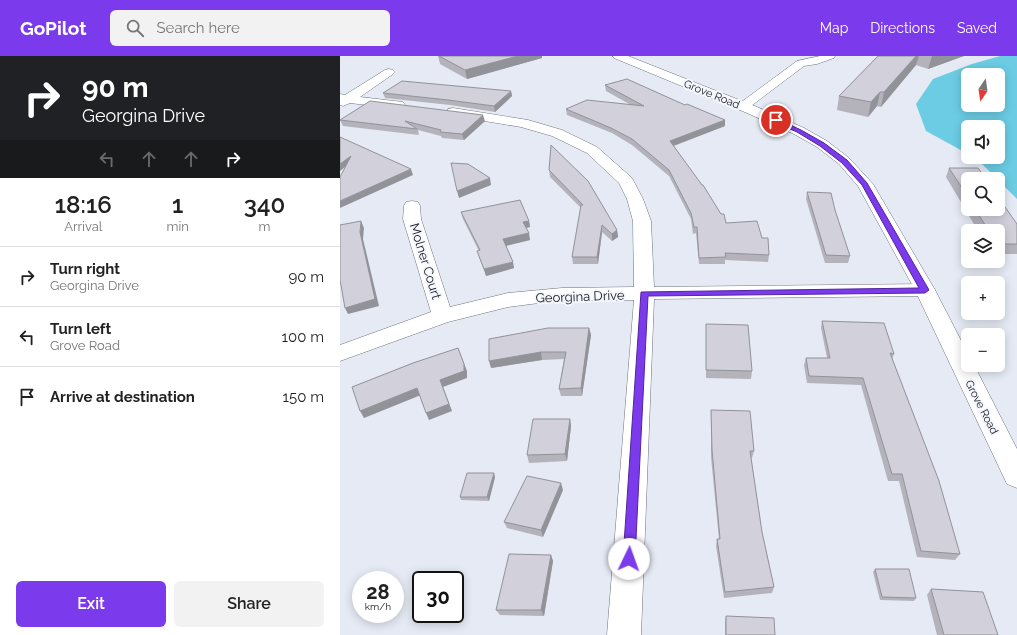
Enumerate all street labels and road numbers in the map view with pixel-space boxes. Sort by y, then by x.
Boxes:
street label: Grove Road [682,77,742,112]
street label: Molner Court [407,221,444,302]
street label: Georgina Drive [535,287,625,306]
street label: Grove Road [962,378,1001,437]

